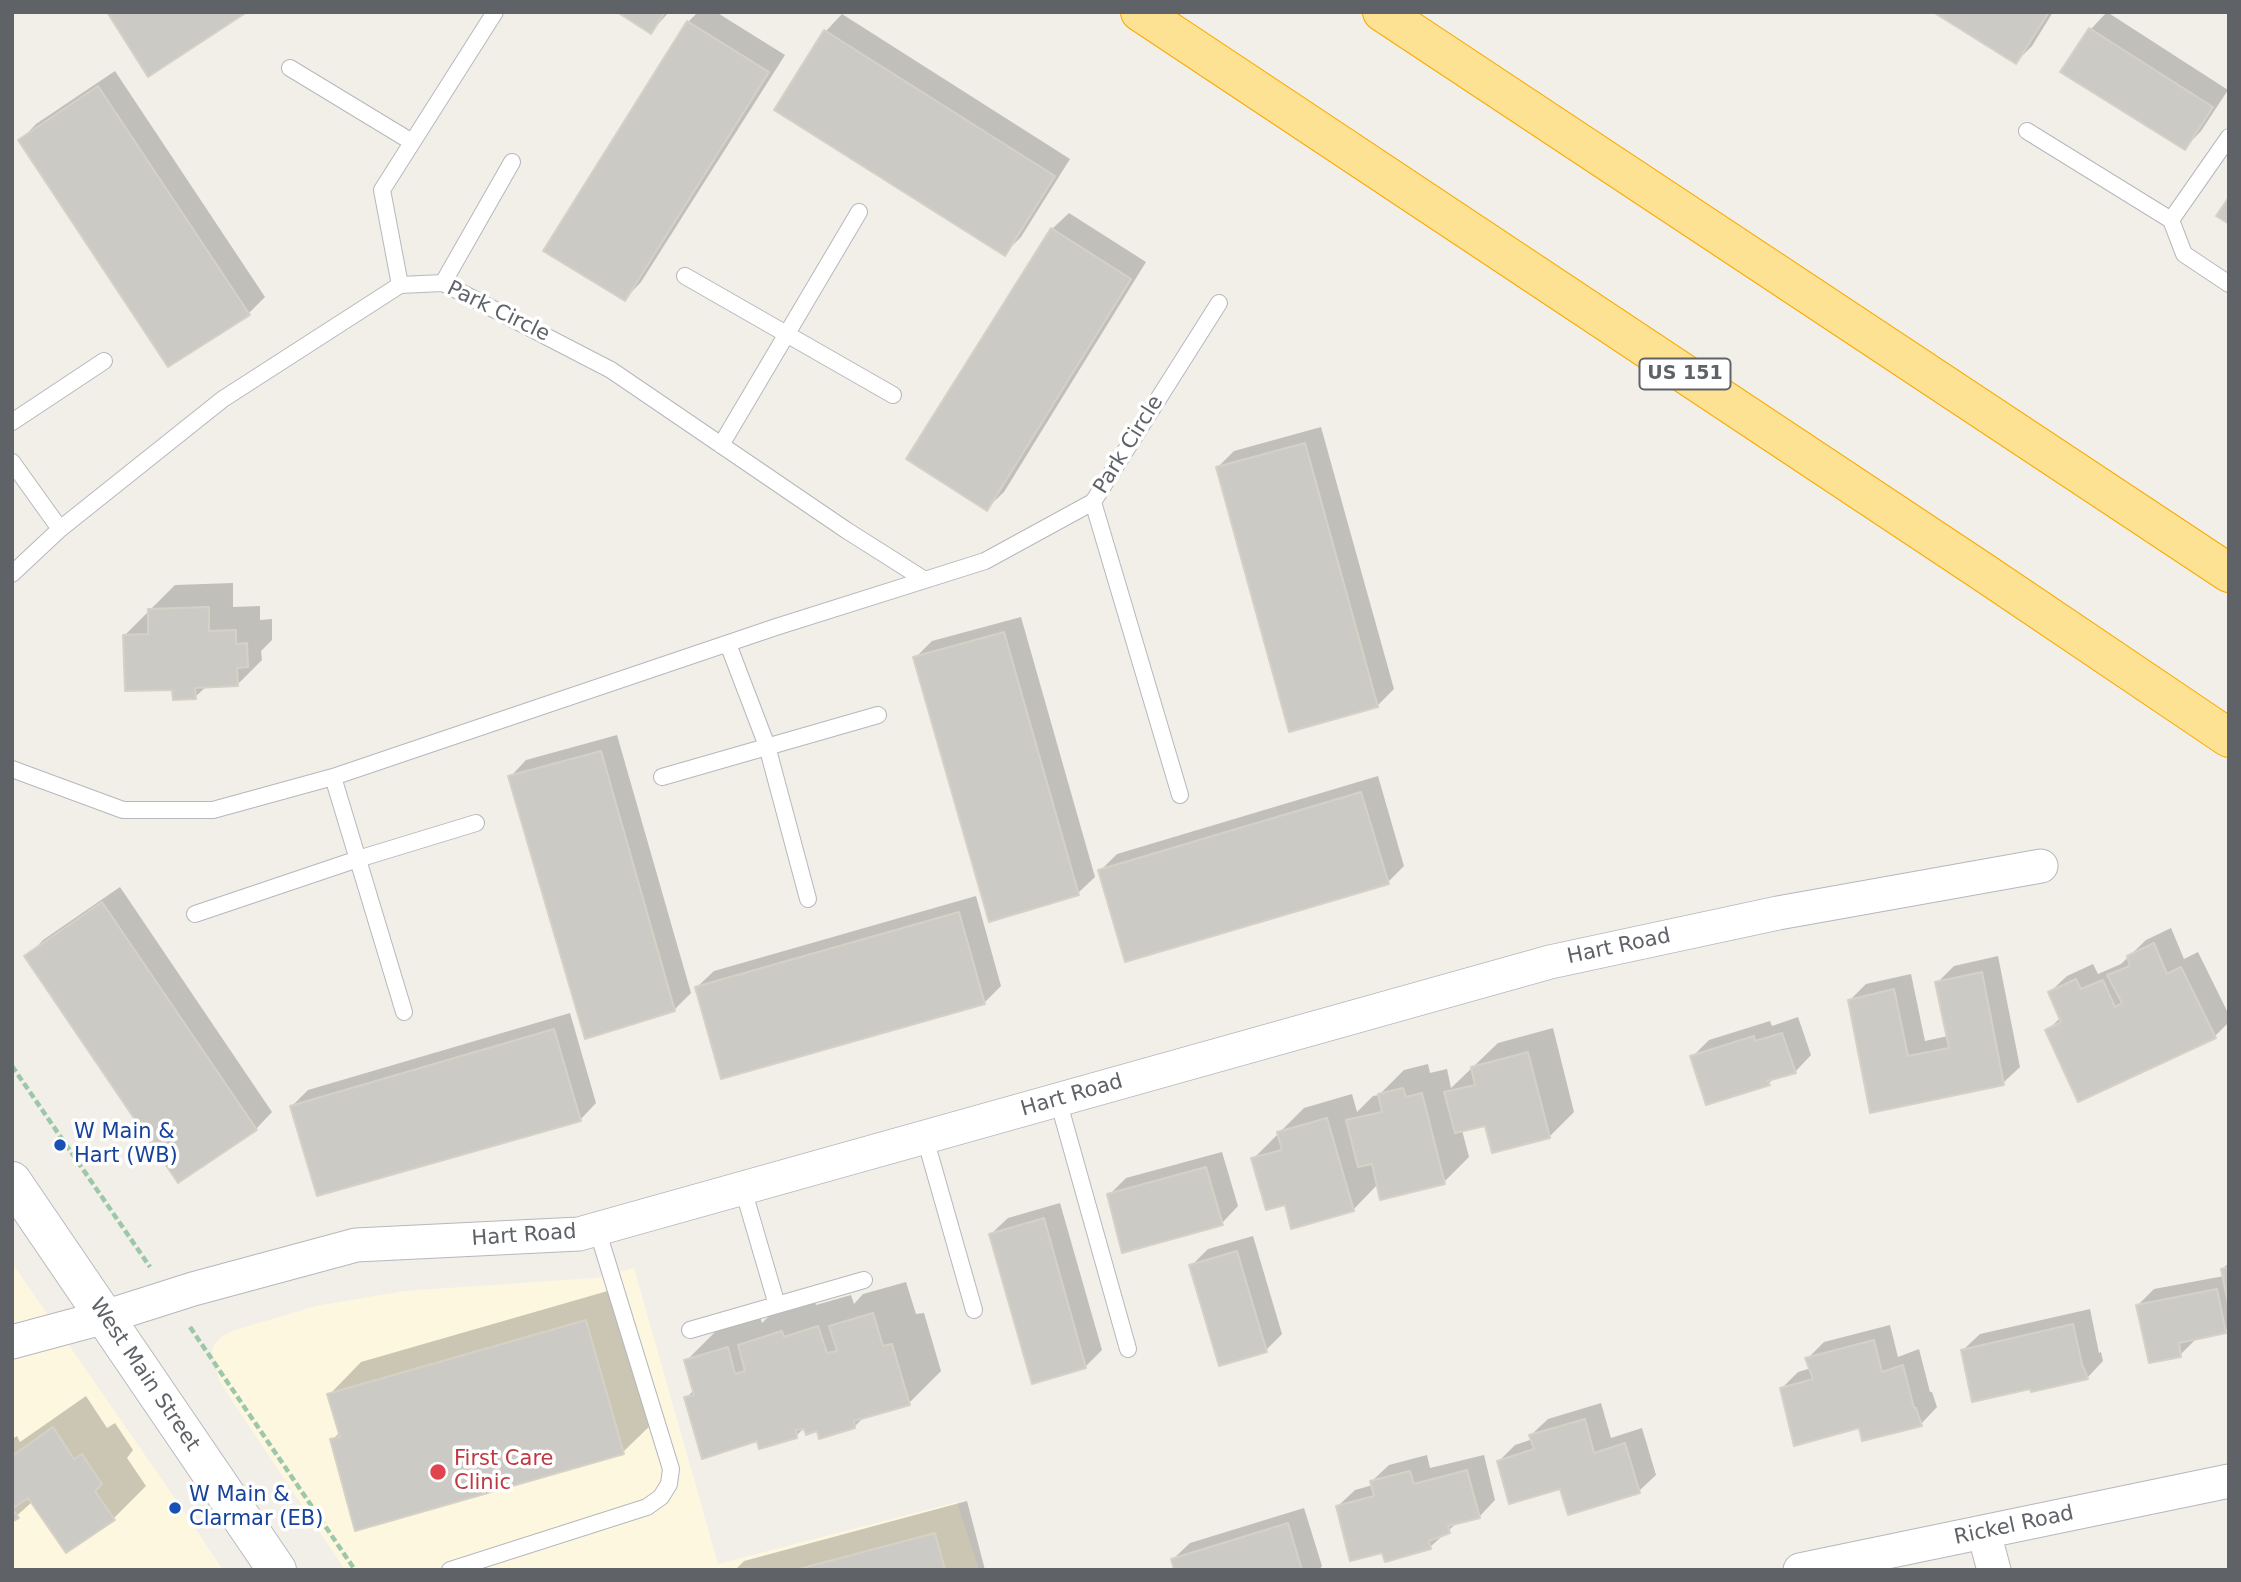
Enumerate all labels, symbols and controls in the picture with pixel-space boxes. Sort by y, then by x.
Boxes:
street label: Park Circle [443,276,553,348]
road number: US 151 [1640,358,1730,390]
street label: Park Circle [1089,391,1169,499]
street label: Hart Road [1565,924,1673,970]
street label: Hart Road [1018,1069,1126,1123]
place label: W Main & Hart (WB) [74,1120,178,1170]
marker: W Main & Hart (WB) [52,1137,68,1153]
street label: Hart Road [471,1220,577,1252]
street label: West Main Street [84,1294,204,1456]
place label: First Care Clinic [454,1447,553,1497]
marker: First Care Clinic [428,1462,448,1482]
place label: W Main & Clarmar (EB) [189,1483,323,1533]
marker: W Main & Clarmar (EB) [167,1500,183,1516]
street label: Rickel Road [1952,1501,2076,1551]

